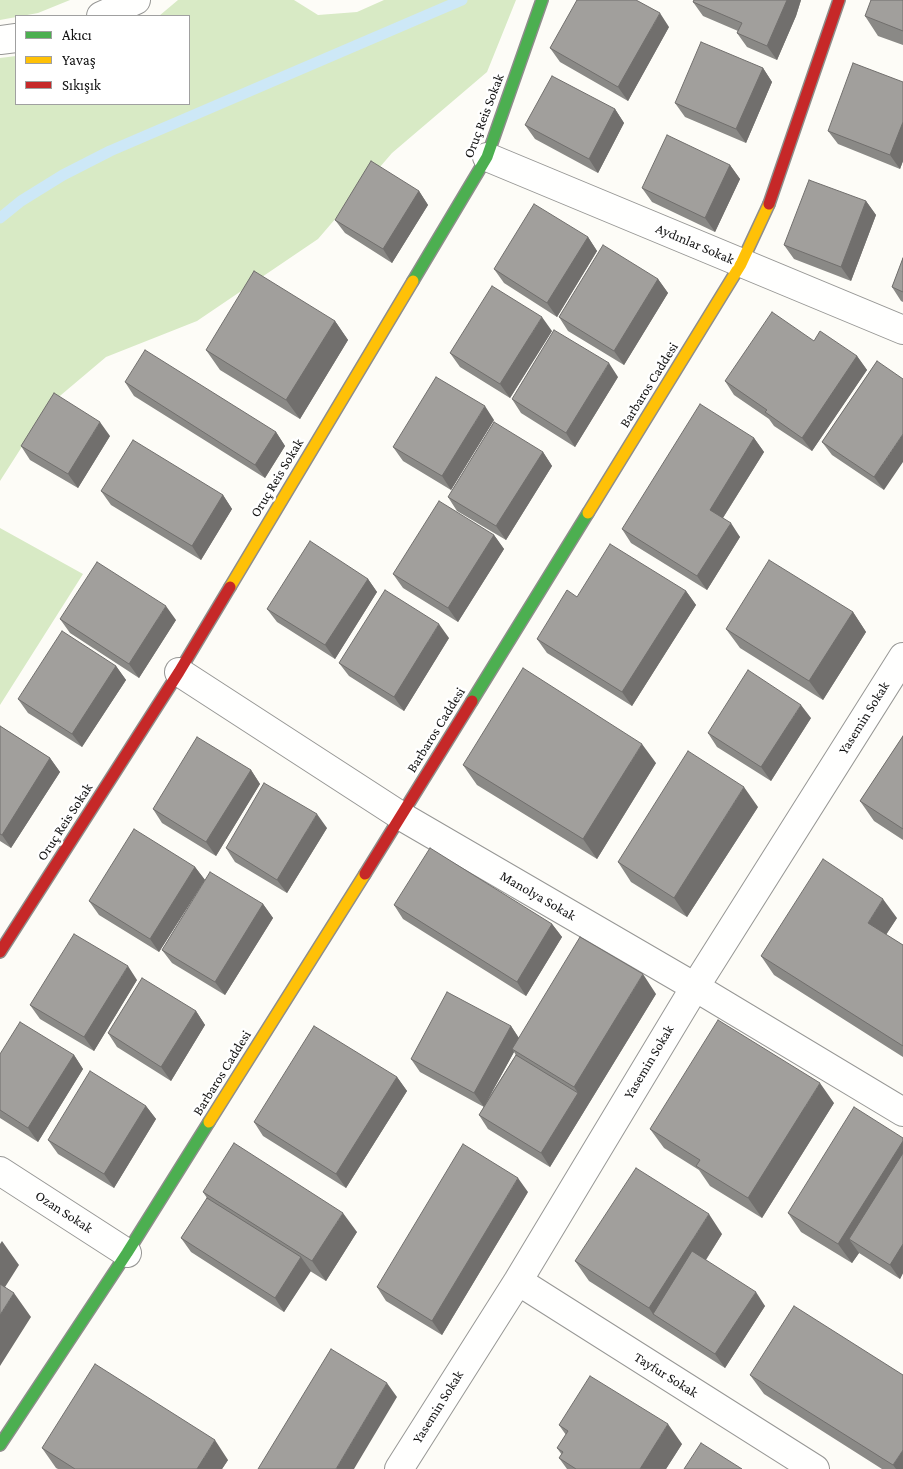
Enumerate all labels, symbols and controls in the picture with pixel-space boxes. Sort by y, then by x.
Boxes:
legend [15,15,190,105]
text: Akıcı [62,27,92,43]
text: Yavaş [62,52,96,68]
street label: Oruç Reis Sokak [460,71,508,161]
text: Sıkışık [62,77,101,93]
street label: Aydınlar Sokak [653,220,737,268]
street label: Barbaros Caddesi [616,339,682,431]
street label: Oruç Reis Sokak [247,436,307,520]
street label: Yasemin Sokak [835,678,893,758]
street label: Barbaros Caddesi [403,684,469,776]
street label: Oruç Reis Sokak [34,780,96,864]
street label: Manolya Sokak [497,867,579,925]
street label: Yasemin Sokak [620,1022,678,1102]
street label: Barbaros Caddesi [189,1027,255,1119]
street label: Ozan Sokak [32,1187,96,1237]
street label: Tayfur Sokak [631,1349,701,1401]
street label: Yasemin Sokak [409,1367,467,1447]

